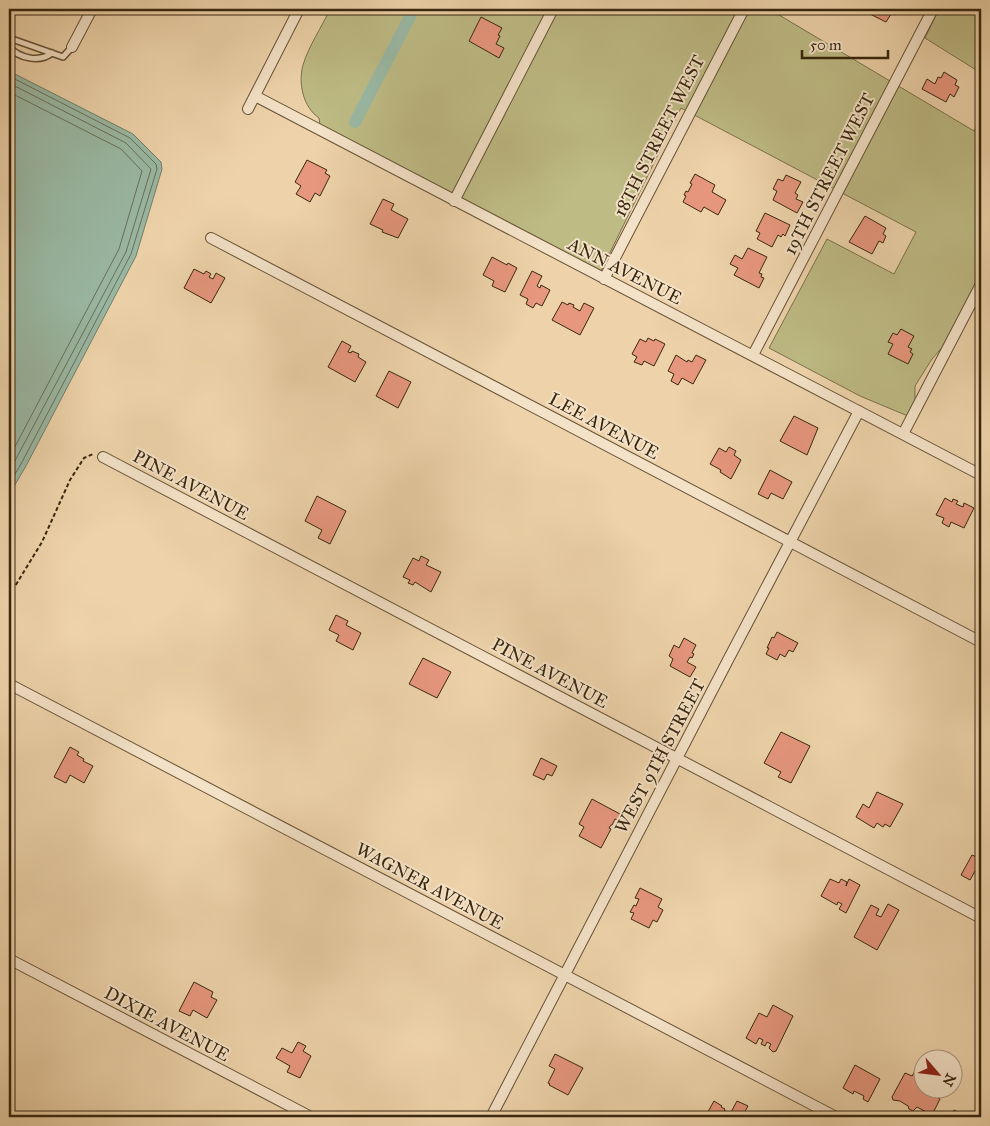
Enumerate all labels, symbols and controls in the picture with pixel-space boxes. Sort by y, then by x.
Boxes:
scale bar [802,28,889,60]
text: 50 m [810,36,842,54]
street label: 18TH STREET WEST [609,51,709,221]
street label: 19TH STREET WEST [779,89,879,259]
street label: ANN AVENUE [563,232,686,309]
street label: LEE AVENUE [545,388,663,464]
street label: PINE AVENUE [129,445,253,525]
street label: PINE AVENUE [488,633,612,713]
street label: WEST 9TH STREET [610,675,710,837]
street label: WAGNER AVENUE [352,838,508,934]
street label: DIXIE AVENUE [101,982,233,1066]
north arrow [912,1048,962,1098]
text: N [939,1071,959,1089]

